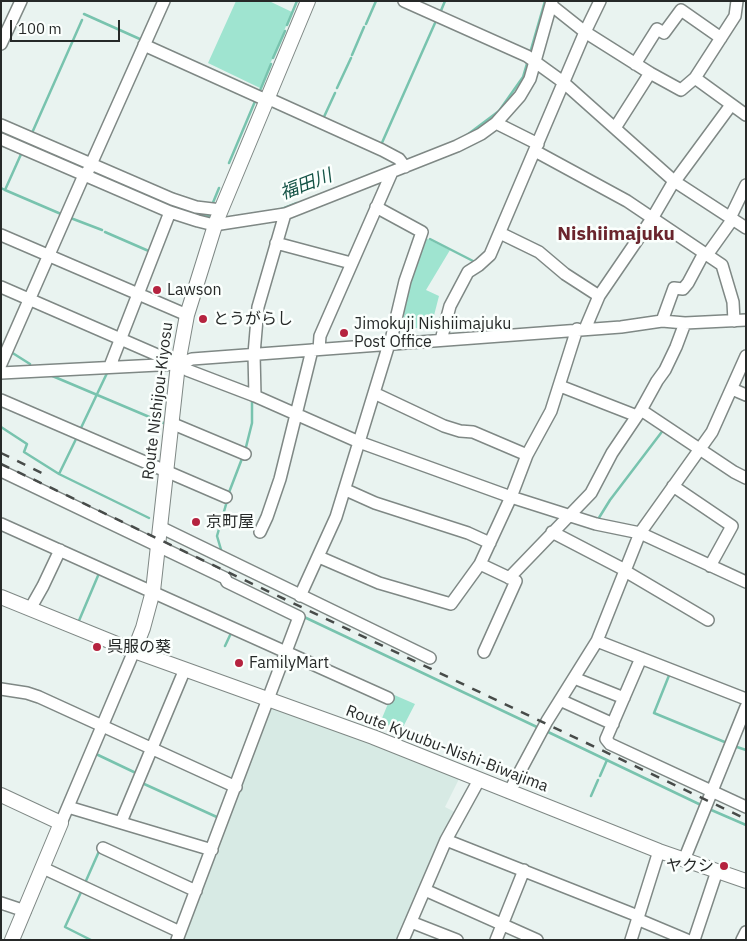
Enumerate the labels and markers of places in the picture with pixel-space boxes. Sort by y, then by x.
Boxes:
place label: Lawson [167,280,222,300]
marker: Lawson [151,284,163,296]
place label: とうがらし [213,309,293,329]
marker: とうがらし [197,313,209,325]
place label: Jimokuji Nishiimajuku Post Office [354,314,511,352]
marker: Jimokuji Nishiimajuku Post Office [338,327,350,339]
place label: 京町屋 [206,512,254,532]
marker: 京町屋 [190,516,202,528]
place label: 呉服の葵 [107,637,171,657]
marker: 呉服の葵 [91,641,103,653]
place label: FamilyMart [249,653,329,673]
marker: FamilyMart [233,657,245,669]
place label: ヤクシ [666,856,714,876]
marker: ヤクシ [718,860,730,872]

